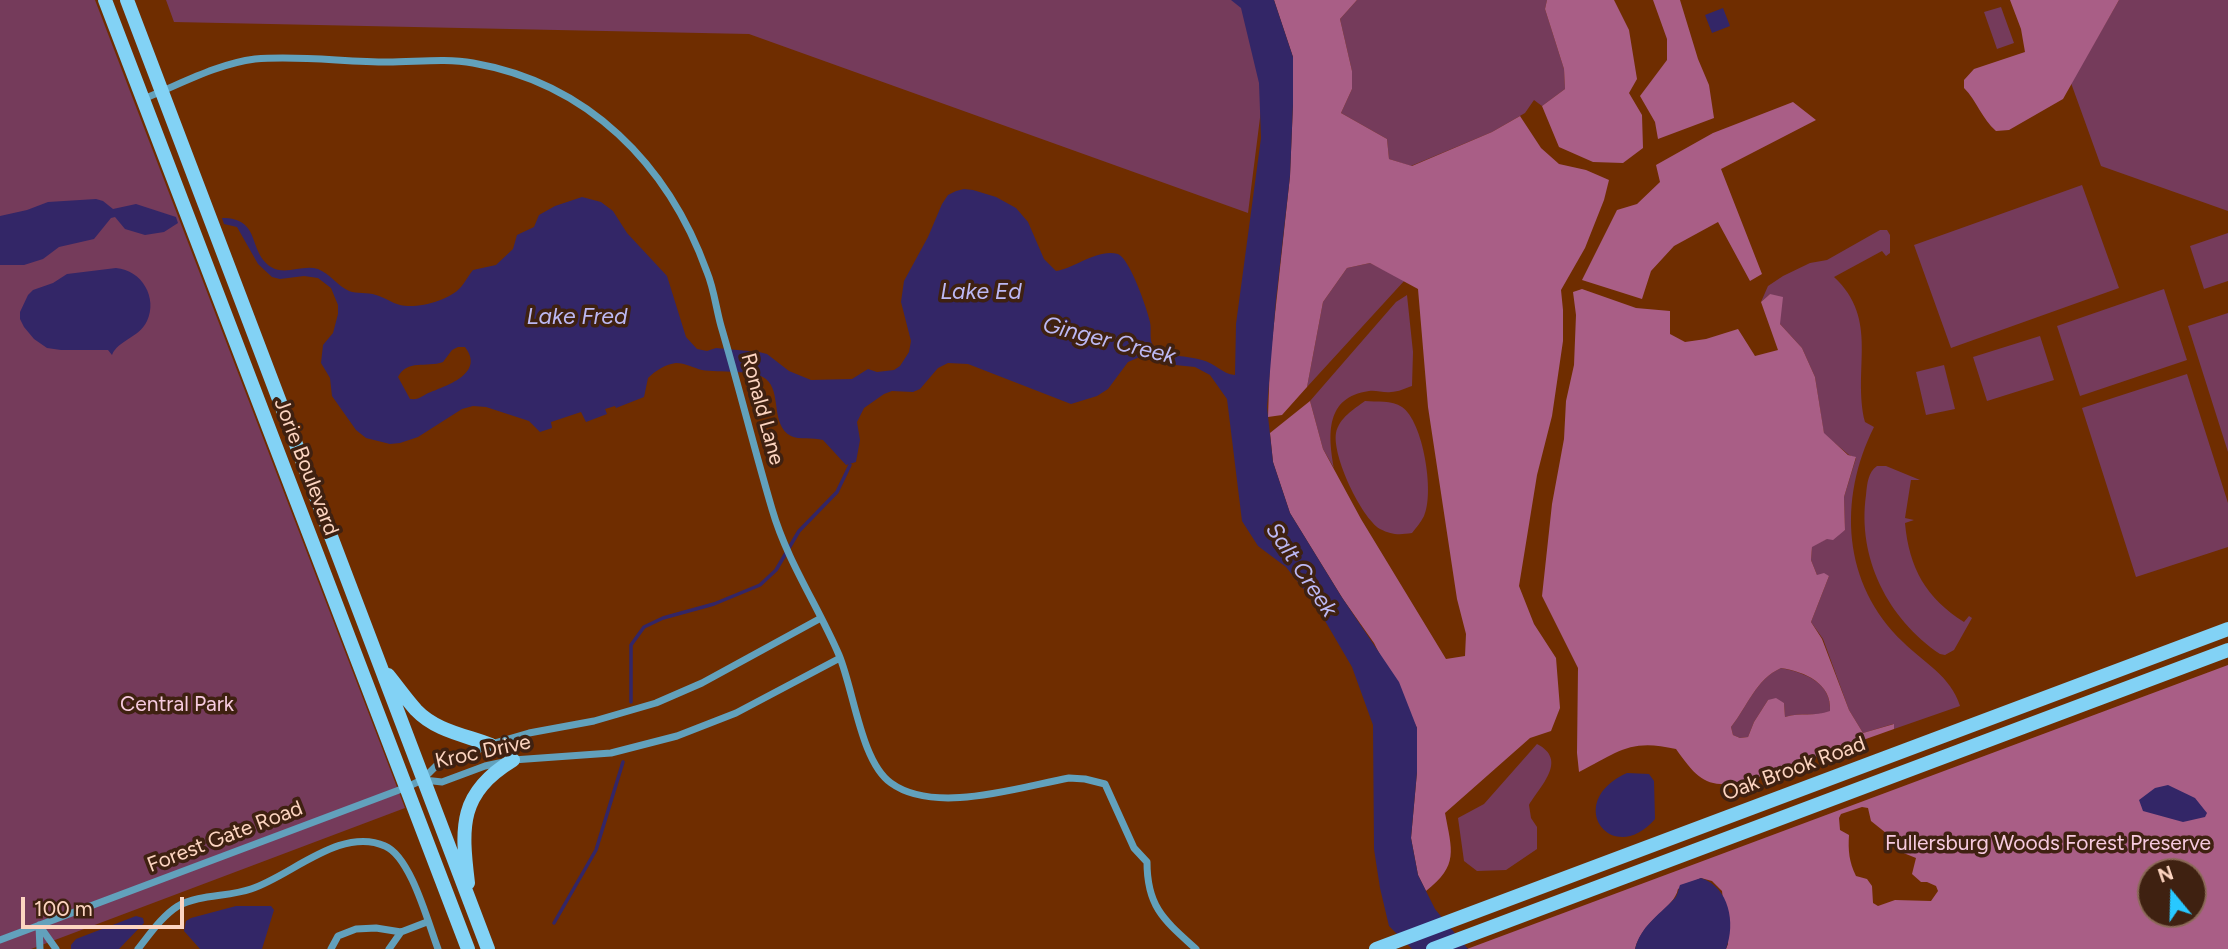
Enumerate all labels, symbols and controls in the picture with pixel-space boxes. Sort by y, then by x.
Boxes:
water label: Lake Ed [940,278,1022,306]
water label: Lake Fred [527,303,627,331]
water label: Ginger Creek [1040,311,1178,371]
street label: Ronald Lane [735,350,789,468]
street label: Jorie Boulevard [268,395,344,539]
water label: Salt Creek [1259,517,1343,623]
park label: Central Park [120,692,234,718]
street label: Kroc Drive [433,730,533,774]
street label: Oak Brook Road [1719,731,1869,807]
street label: Forest Gate Road [144,796,306,878]
park label: Fullersburg Woods Forest Preserve [1885,831,2211,857]
north arrow [2137,858,2207,928]
text: N [2155,861,2176,888]
scale bar [24,883,187,927]
text: 100 m [34,896,93,921]

